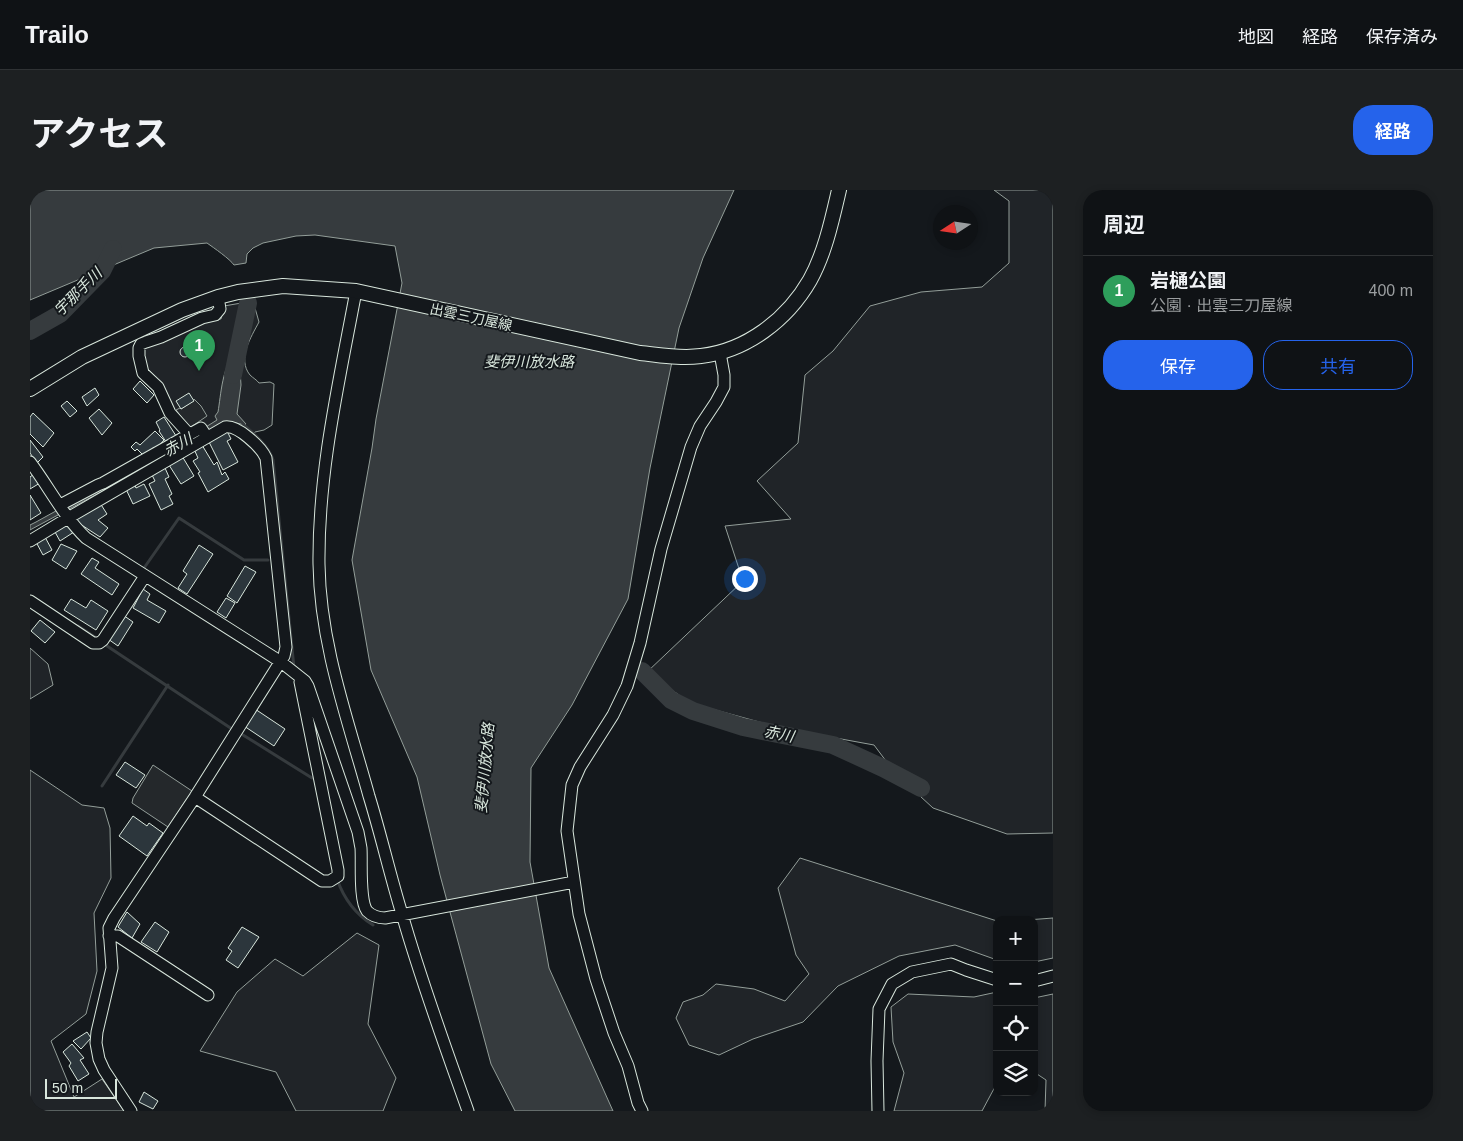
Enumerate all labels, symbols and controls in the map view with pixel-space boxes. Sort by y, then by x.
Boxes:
text: Trailo [25,21,89,48]
text: 地図 [1238,27,1274,47]
text: 経路 [1302,27,1338,47]
text: 保存済み [1366,27,1438,47]
button: 経路 [1353,105,1433,155]
text: アクセス [30,114,168,153]
north arrow [933,205,978,250]
text: 周辺 [1103,213,1145,236]
water label: 宇那手川 [50,263,106,319]
text: 岩樋公園 [1150,270,1226,291]
text: 1 [1115,282,1123,299]
text: 400 m [1369,282,1413,299]
text: 公園 · 出雲三刀屋線 [1150,297,1292,314]
street label: 出雲三刀屋線 [428,300,514,334]
pin: 1 [183,330,215,371]
button: 保存 [1103,340,1253,390]
button: 共有 [1263,340,1413,390]
water label: 斐伊川放水路 [484,353,576,370]
water label: 赤川 [161,429,197,459]
your location [732,566,758,592]
water label: 斐伊川放水路 [472,720,497,814]
water label: 赤川 [763,722,797,745]
map controls [993,916,1038,1096]
button: + [993,916,1038,961]
button: − [993,961,1038,1006]
button: locate [993,1006,1038,1051]
button: layers [993,1051,1038,1096]
scale bar [45,1076,118,1099]
text: 50 m [52,1080,83,1096]

